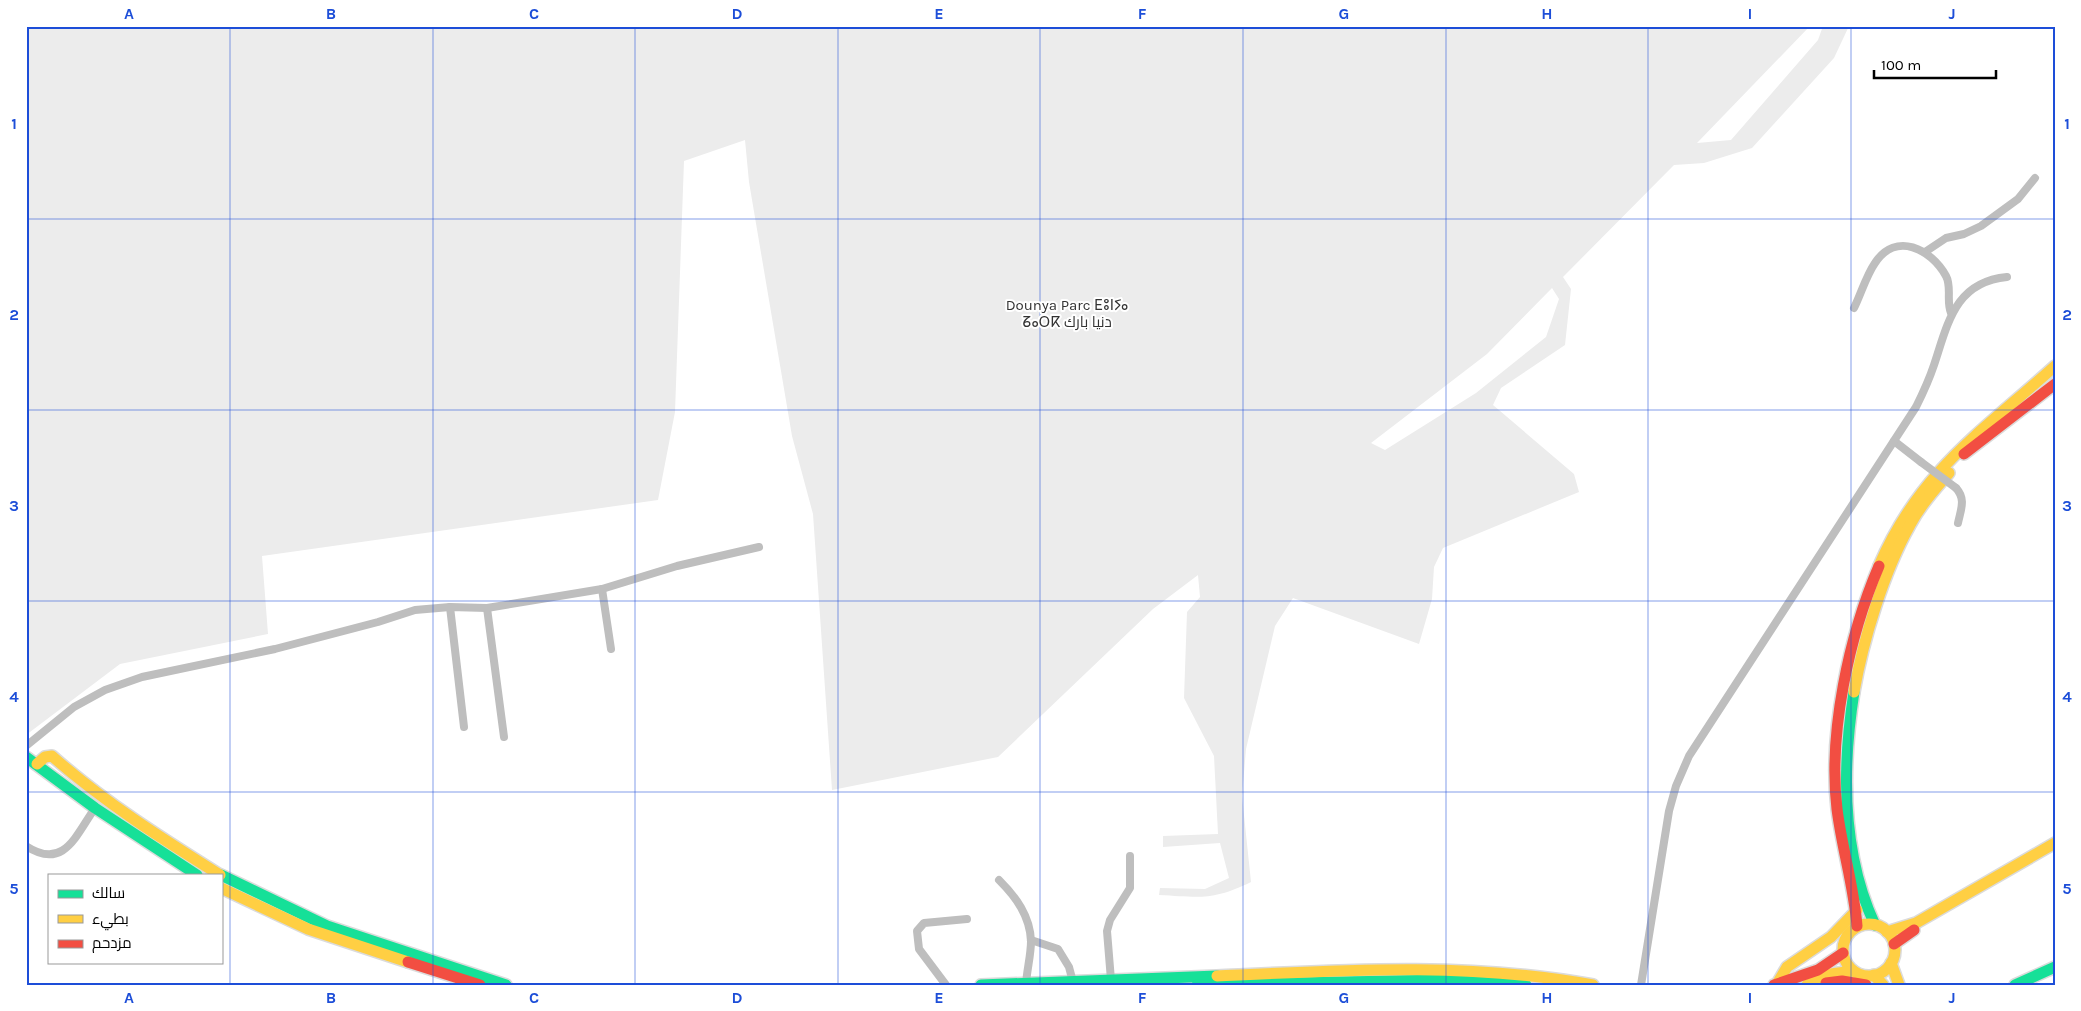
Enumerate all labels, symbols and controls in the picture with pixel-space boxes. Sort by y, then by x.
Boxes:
text: A [124,4,134,23]
text: B [326,4,336,23]
text: C [529,4,539,23]
text: D [732,4,743,23]
text: E [934,4,944,23]
text: F [1138,4,1147,23]
text: G [1339,4,1349,23]
text: H [1541,4,1553,23]
text: I [1748,4,1752,23]
text: J [1948,4,1956,23]
scale bar [1874,48,1996,80]
text: 100 m [1881,56,1921,74]
text: 1 [11,114,17,133]
text: 1 [2064,114,2070,133]
park label: Dounya Parc ⴹⵓⵏⵢⴰ ⵒⴰⵔⴽ دنيا بارك [1006,296,1128,331]
text: 2 [9,305,19,324]
text: 2 [2062,305,2072,324]
text: 3 [9,496,19,515]
text: 3 [2062,496,2072,515]
text: 4 [9,687,19,706]
text: 4 [2062,687,2072,706]
legend [48,874,222,964]
text: 5 [9,879,19,898]
text: 5 [2062,879,2072,898]
text: سالك [92,884,125,902]
text: بطيء [92,910,129,931]
text: مزدحم [92,934,132,953]
text: A [124,988,134,1007]
text: B [326,988,336,1007]
text: C [529,988,539,1007]
text: D [732,988,743,1007]
text: E [934,988,944,1007]
text: F [1138,988,1147,1007]
text: G [1339,988,1349,1007]
text: H [1541,988,1553,1007]
text: I [1748,988,1752,1007]
text: J [1948,988,1956,1007]

